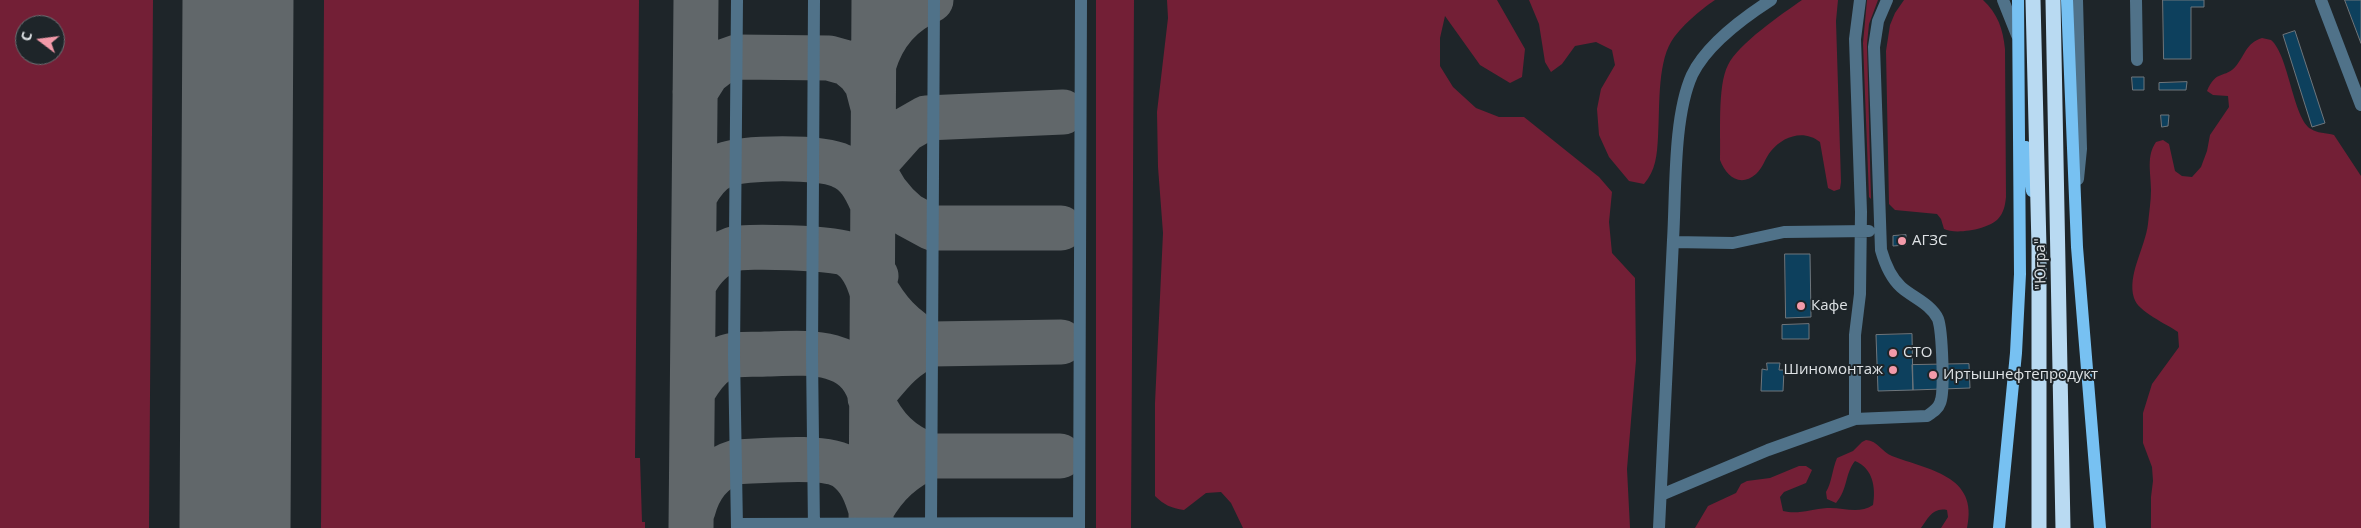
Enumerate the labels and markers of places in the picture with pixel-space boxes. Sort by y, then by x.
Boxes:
place label: АГЗС [1912,232,1947,250]
marker: АГЗС [1896,235,1908,247]
place label: Кафе [1811,297,1848,315]
marker: Кафе [1795,300,1807,312]
place label: СТО [1903,344,1932,362]
marker: СТО [1887,347,1899,359]
place label: Шиномонтаж [1784,361,1883,379]
marker: Шиномонтаж [1887,364,1899,376]
place label: Иртышнефтепродукт [1943,366,2098,384]
marker: Иртышнефтепродукт [1927,369,1939,381]

